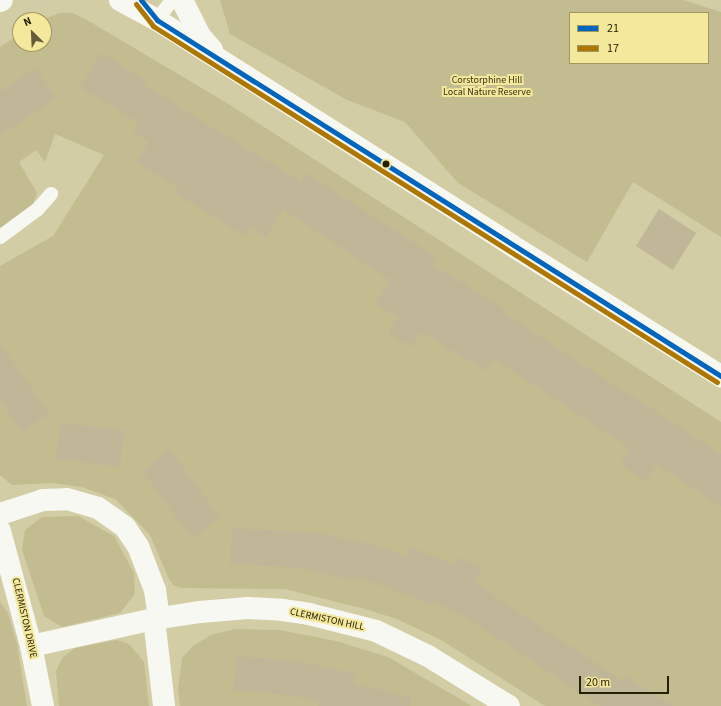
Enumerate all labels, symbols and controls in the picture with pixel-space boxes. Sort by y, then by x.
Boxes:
north arrow [12,12,52,52]
legend [569,12,709,64]
text: N [21,13,34,30]
text: 21 [607,20,619,37]
text: 17 [607,40,619,57]
park label: Corstorphine Hill Local Nature Reserve [443,74,531,98]
unlabelled marker [381,159,391,169]
street label: CLERMISTON DRIVE [9,577,39,659]
street label: CLERMISTON HILL [289,606,365,634]
scale bar [581,668,671,694]
text: 20 m [586,674,610,691]

